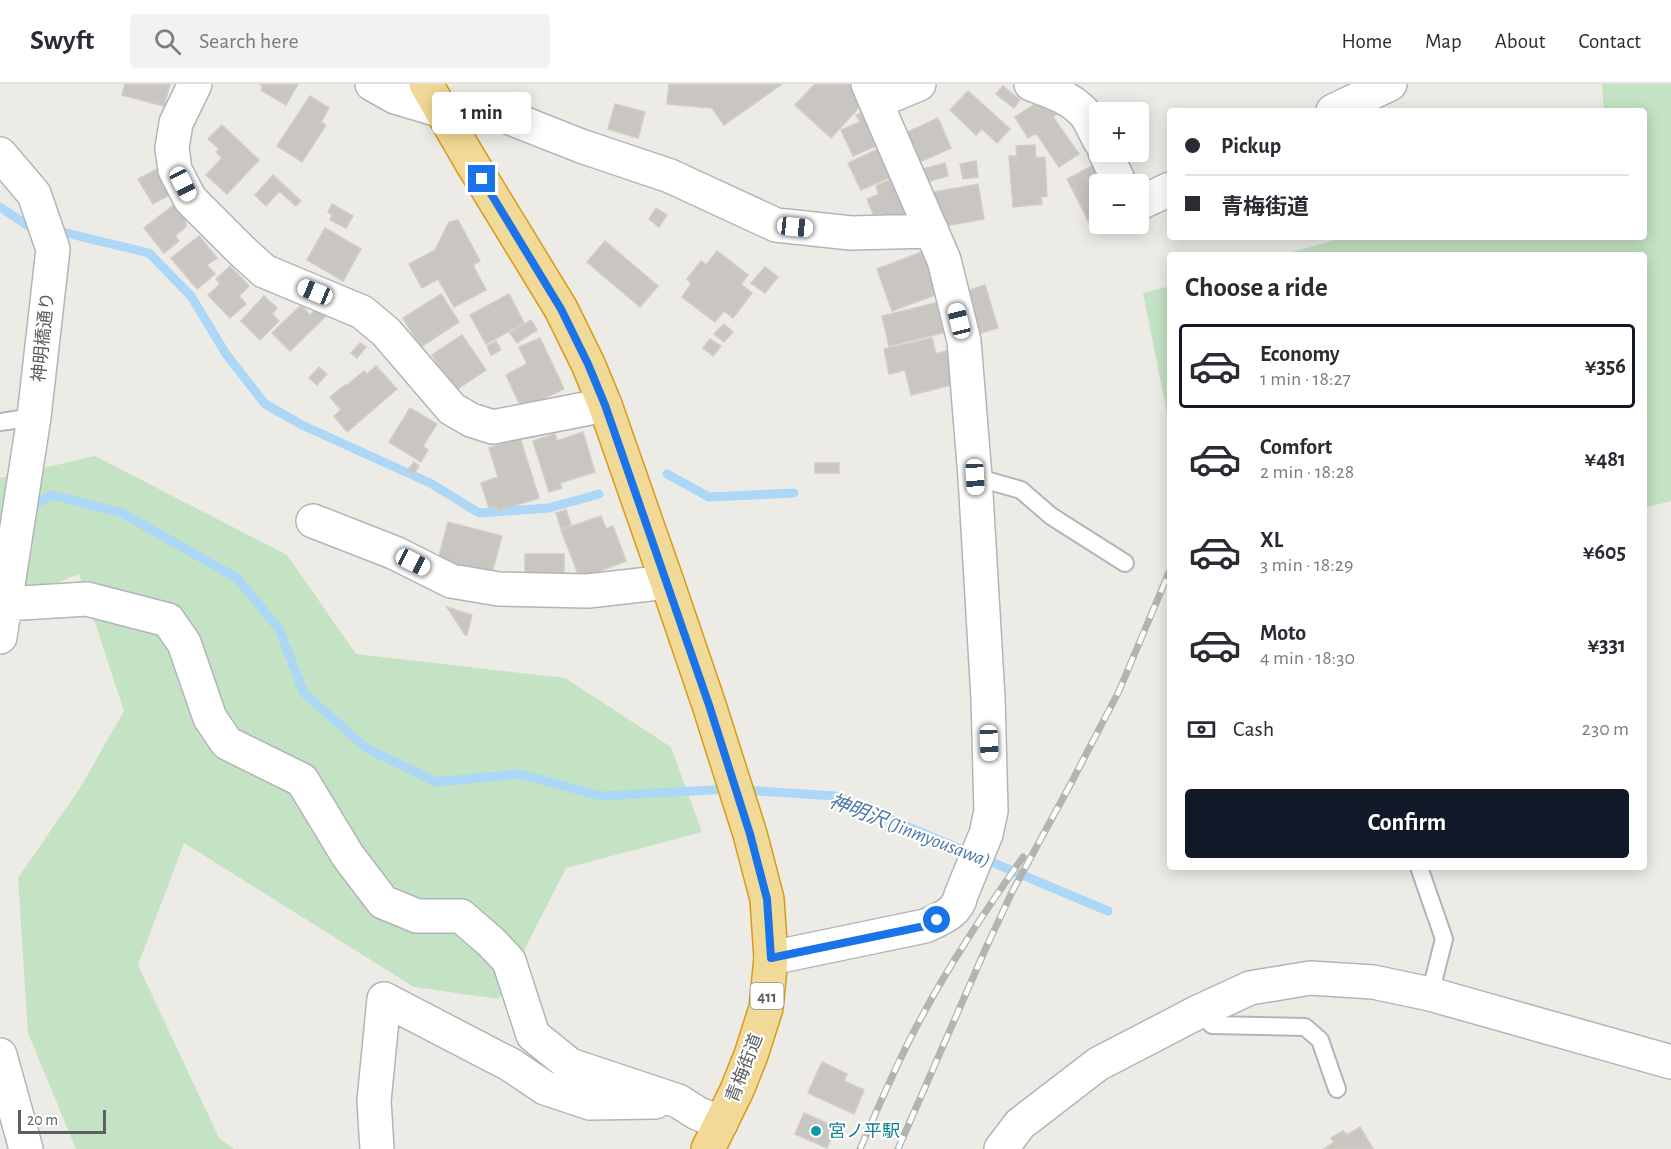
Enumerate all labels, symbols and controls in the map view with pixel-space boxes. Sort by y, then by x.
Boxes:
search box [130,14,550,68]
icon: search [151,25,184,58]
text: Swyft [30,27,94,55]
text: Search here [199,30,299,52]
text: Home [1341,31,1392,52]
text: Map [1425,31,1462,52]
text: About [1495,31,1545,52]
text: Contact [1578,31,1641,52]
callout: 1 min [432,92,532,134]
map controls [1089,102,1149,234]
button: + [1089,102,1149,162]
text: 1 min [460,103,503,123]
text: Pickup [1221,135,1281,157]
car [167,164,199,204]
route end [468,165,495,192]
button: − [1089,174,1149,234]
text: 青梅街道 [1221,196,1309,218]
car [776,216,814,238]
text: Choose a ride [1185,274,1328,301]
car [295,277,335,307]
street label: 神明橋通り [29,291,58,383]
car [946,301,972,341]
icon: car [1188,339,1242,393]
text: Economy [1260,343,1340,365]
text: ¥356 [1585,355,1626,377]
text: 1 min · 18:27 [1260,369,1351,389]
icon: car [1188,432,1242,486]
text: Comfort [1260,436,1332,458]
text: ¥481 [1585,448,1626,470]
car [965,459,985,495]
text: 2 min · 18:28 [1260,462,1354,482]
icon: car [1188,525,1242,579]
text: XL [1260,529,1283,551]
text: ¥605 [1583,541,1626,563]
car [393,546,433,578]
text: 3 min · 18:29 [1260,555,1353,575]
icon: car [1188,618,1242,672]
text: Moto [1260,622,1306,644]
text: ¥331 [1588,634,1626,656]
text: 4 min · 18:30 [1260,648,1355,668]
icon: cash [1185,713,1218,746]
text: Cash [1233,718,1274,740]
text: 230 m [1582,719,1629,739]
car [979,725,999,761]
button: Confirm [1185,789,1629,858]
water label: 神明沢 (Jinmyousawa) [826,790,993,871]
route start [923,906,950,933]
road number: 411 [750,983,783,1009]
street label: 青梅街道 [722,1031,766,1105]
scale bar [18,1107,106,1134]
text: 20 m [27,1112,58,1128]
place label: 宮ノ平駅 [828,1122,900,1141]
marker: 宮ノ平駅 [809,1124,823,1138]

